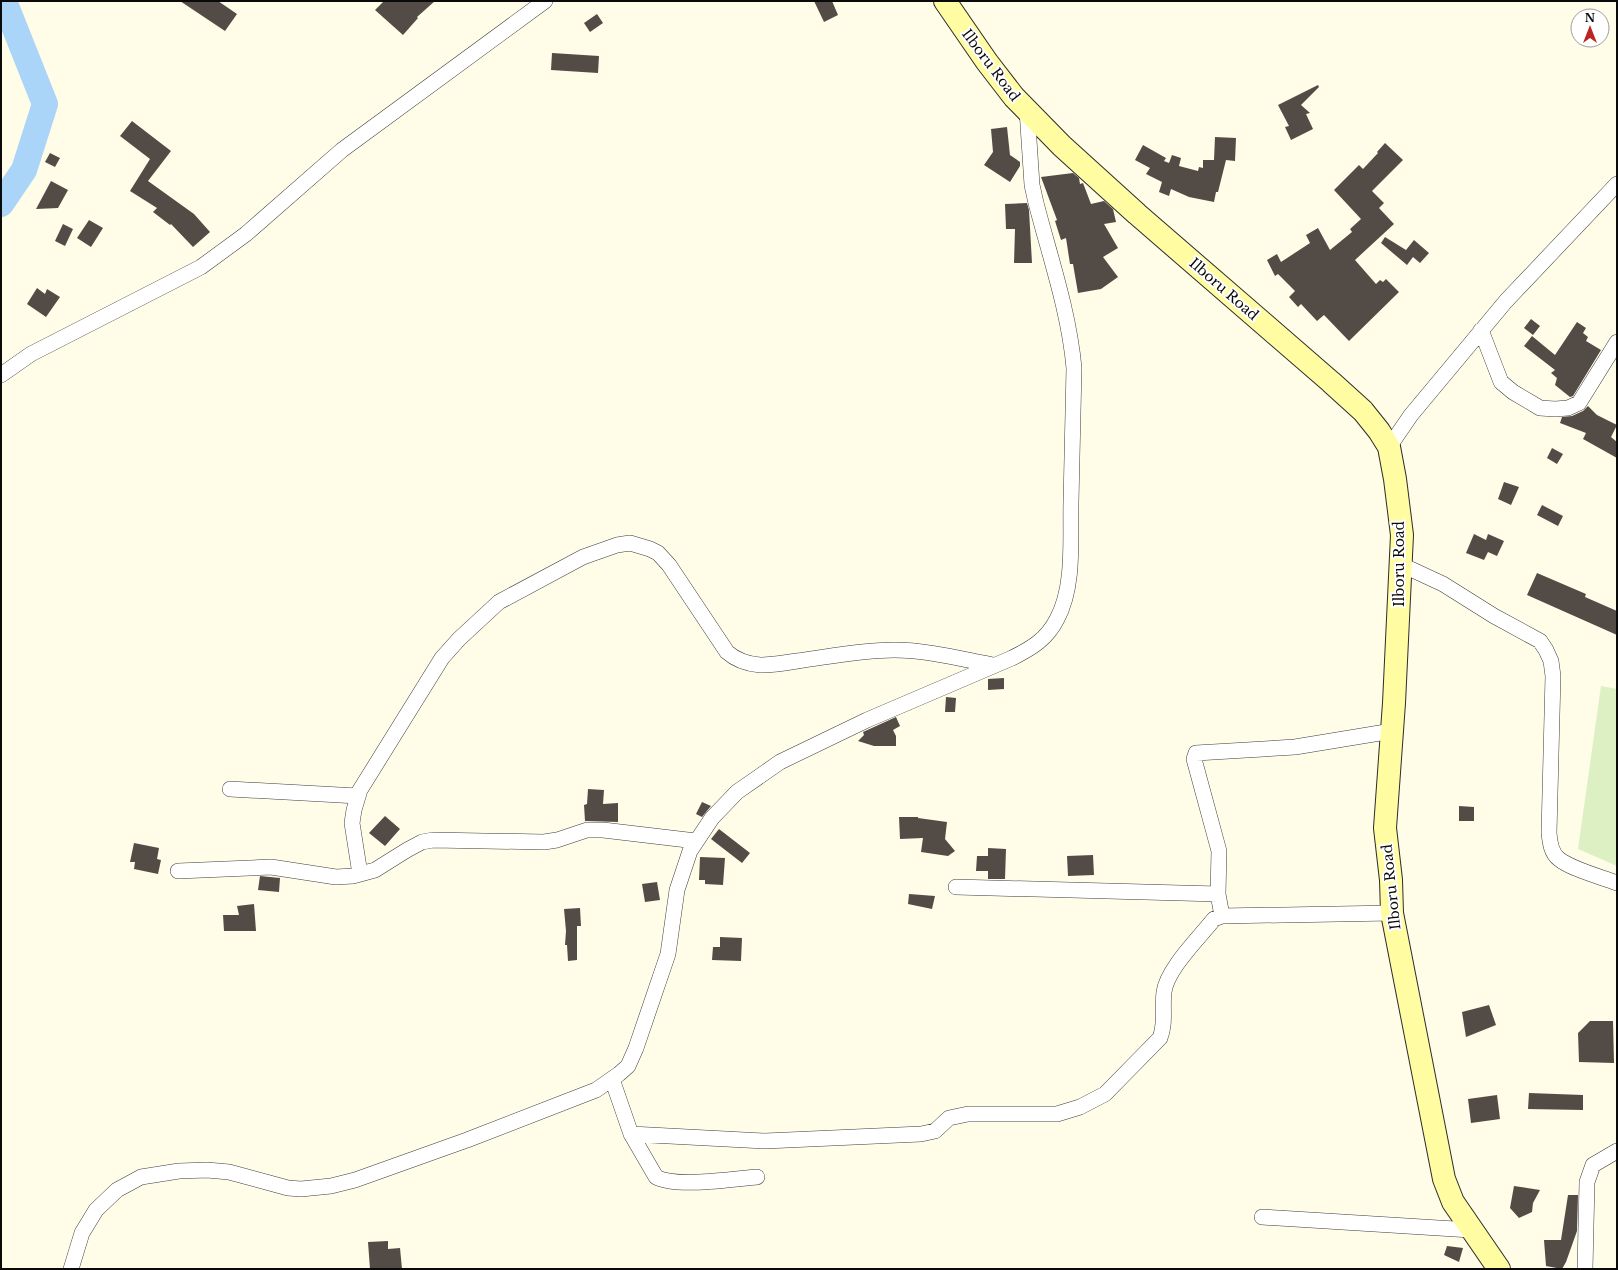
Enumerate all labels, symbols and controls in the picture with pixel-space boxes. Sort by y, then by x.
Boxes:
north arrow [1570,8,1610,48]
text: N [1585,11,1596,25]
street label: Ilboru Road [958,25,1024,105]
street label: Ilboru Road [1186,254,1263,324]
street label: Ilboru Road [1390,520,1408,607]
street label: Ilboru Road [1377,843,1404,931]

